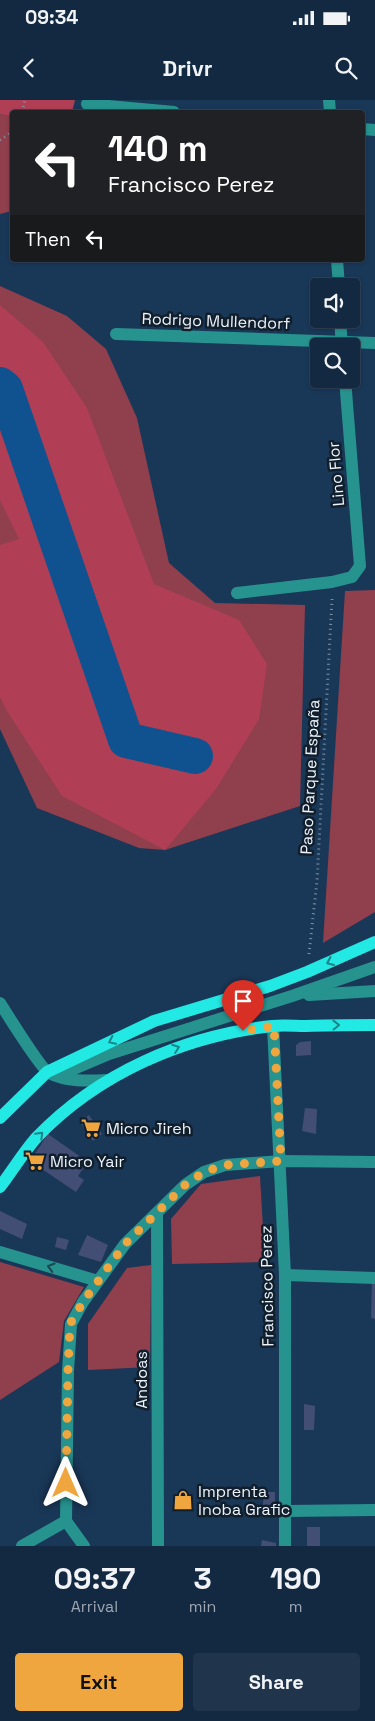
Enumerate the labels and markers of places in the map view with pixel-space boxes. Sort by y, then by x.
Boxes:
pin [222,980,264,1031]
supermarket icon: Micro Jireh [80,1117,102,1139]
place label: Micro Jireh [106,1118,192,1139]
supermarket icon: Micro Yair [24,1150,46,1172]
place label: Micro Yair [50,1151,124,1172]
place label: Imprenta Inoba Grafic [198,1481,290,1520]
shop icon: Imprenta Inoba Grafic [172,1489,194,1511]

